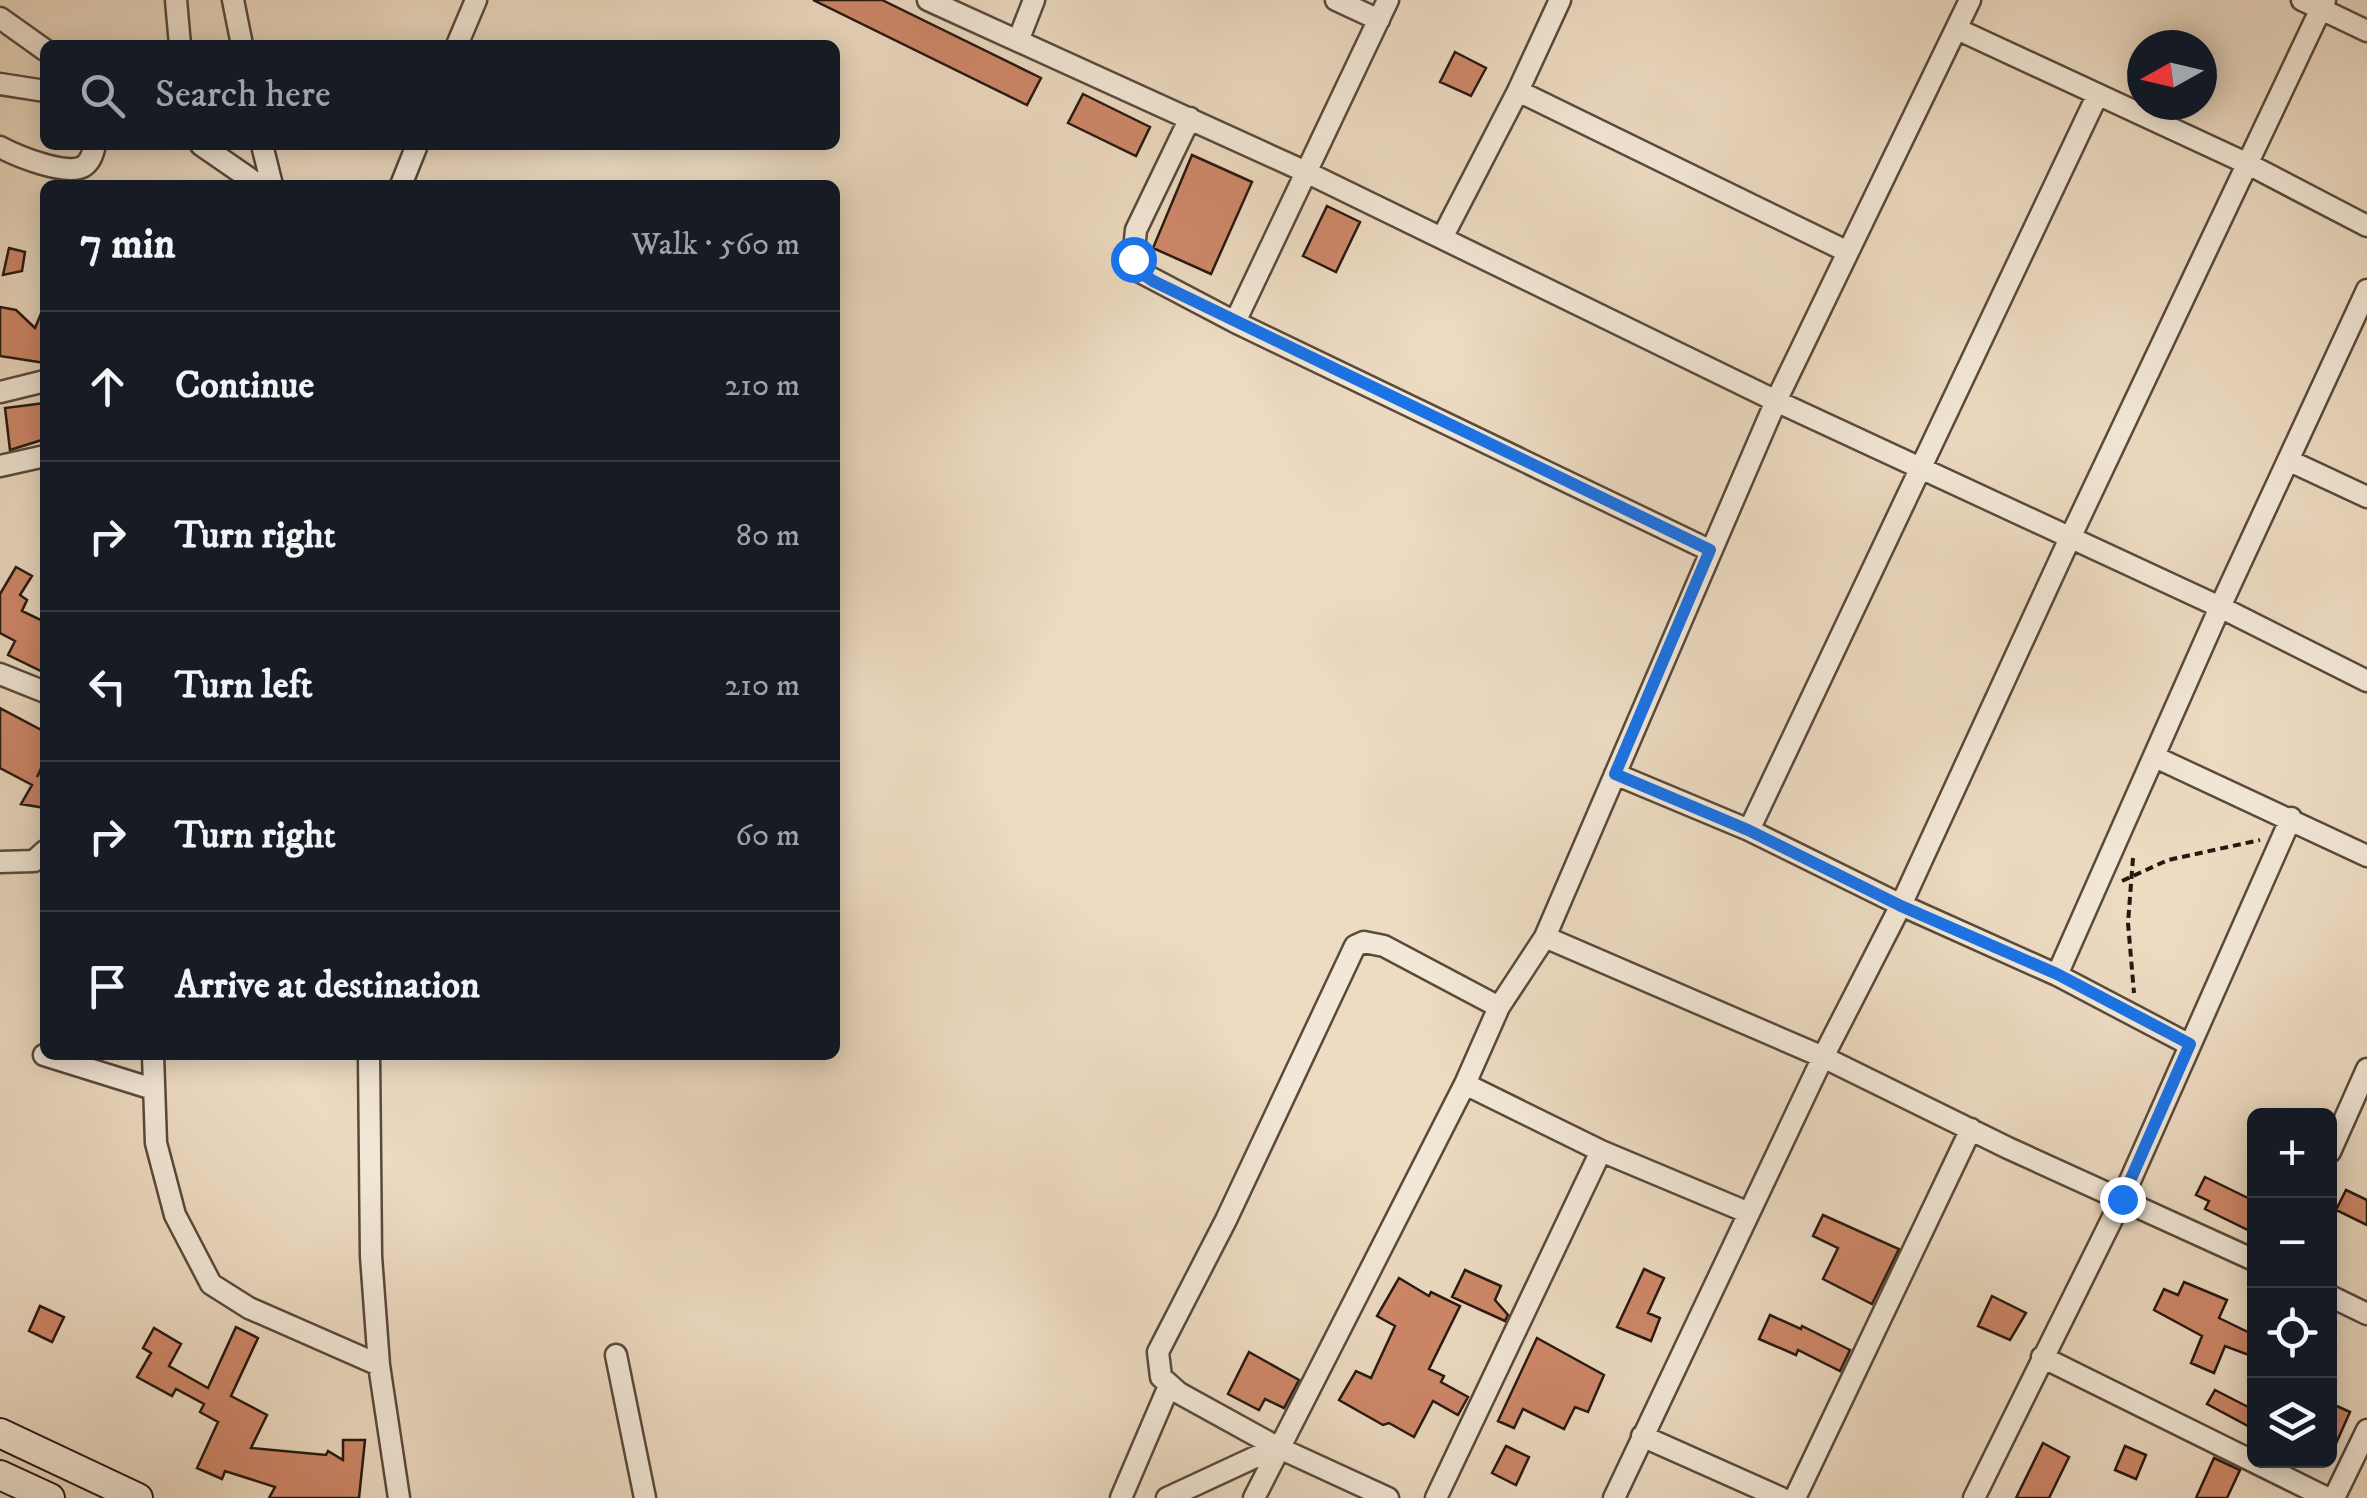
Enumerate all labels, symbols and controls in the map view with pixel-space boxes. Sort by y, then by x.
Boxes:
north arrow [2127,30,2217,120]
search box [40,40,840,150]
icon: search [75,68,130,123]
text: Search here [155,71,331,119]
text: 7 min [80,219,175,271]
text: Walk · 560 m [631,225,800,265]
route start [1111,237,1157,283]
icon: ahead [80,359,135,414]
text: Continue [175,362,314,410]
text: 210 m [725,366,800,406]
icon: right [80,509,135,564]
text: Turn right [175,512,336,560]
text: 80 m [736,516,800,556]
icon: left [80,659,135,714]
text: Turn left [175,662,313,710]
text: 210 m [725,666,800,706]
icon: right [80,809,135,864]
text: Turn right [175,812,336,860]
text: 60 m [735,816,800,856]
icon: arrive [80,959,135,1014]
text: Arrive at destination [175,962,480,1010]
map controls [2247,1108,2337,1468]
button: + [2247,1108,2337,1198]
route end [2100,1177,2146,1223]
button: − [2247,1198,2337,1288]
button: locate [2247,1288,2337,1378]
button: layers [2247,1378,2337,1468]

